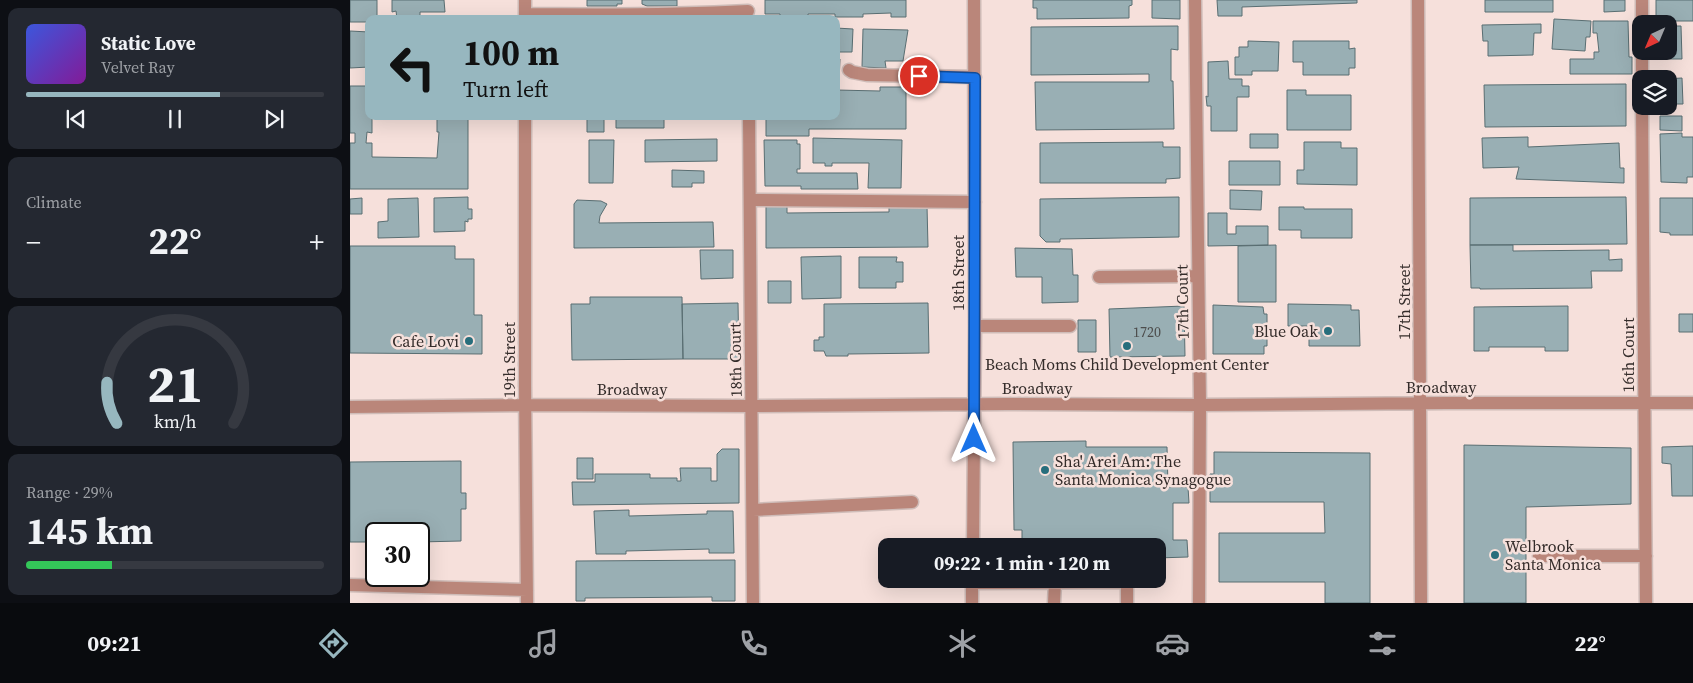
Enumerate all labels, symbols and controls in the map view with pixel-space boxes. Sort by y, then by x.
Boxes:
north arrow [1632,15,1678,60]
map controls [1632,15,1677,115]
text: 100 m [463,29,559,77]
text: Static Love [101,30,196,56]
icon: left [380,35,445,100]
pin [898,55,940,97]
text: Velvet Ray [101,56,175,78]
icon: arrive [905,62,933,90]
button: layers [1632,70,1677,115]
text: Turn left [463,74,548,104]
icon: previous [62,105,90,133]
icon: pause [161,105,189,133]
icon: next [260,105,288,133]
text: Climate [26,191,82,213]
text: 22° [148,215,202,267]
text: − [26,223,41,261]
text: + [309,223,324,261]
street label: 18th Street [947,234,969,311]
street label: 17th Street [1393,263,1415,340]
street label: 17th Court [1170,264,1194,340]
street label: 16th Court [1617,317,1639,392]
place label: Blue Oak [1254,320,1318,342]
street label: 19th Street [498,321,520,398]
street label: 18th Court [723,322,747,398]
house number: 1720 [1133,322,1161,342]
marker: Blue Oak [1322,325,1334,337]
place label: Cafe Lovi [392,330,459,352]
marker: Cafe Lovi [463,335,475,347]
marker: Beach Moms Child Development Center [1121,340,1133,352]
text: 21 [147,348,203,419]
place label: Beach Moms Child Development Center [985,353,1269,375]
street label: Broadway [1406,376,1477,398]
street label: Broadway [1002,377,1073,399]
street label: Broadway [597,378,668,400]
text: km/h [154,409,197,434]
position arrow [947,412,999,464]
place label: Sha' Arei Am: The Santa Monica Synagogue [1055,450,1231,490]
marker: Sha' Arei Am: The Santa Monica Synagogue [1039,464,1051,476]
text: Range · 29% [26,481,113,503]
text: 145 km [26,505,153,557]
speed limit sign: 30 [365,522,430,587]
place label: Welbrook Santa Monica [1505,535,1602,575]
marker: Welbrook Santa Monica [1489,549,1501,561]
text: 09:22 · 1 min · 120 m [934,550,1110,576]
icon: directions [316,626,351,661]
icon: music [526,626,561,661]
icon: phone [736,626,771,661]
icon: climate [945,626,980,661]
icon: car [1155,626,1190,661]
icon: filters [1365,626,1400,661]
text: 09:21 [87,628,142,658]
text: 22° [1575,628,1606,658]

